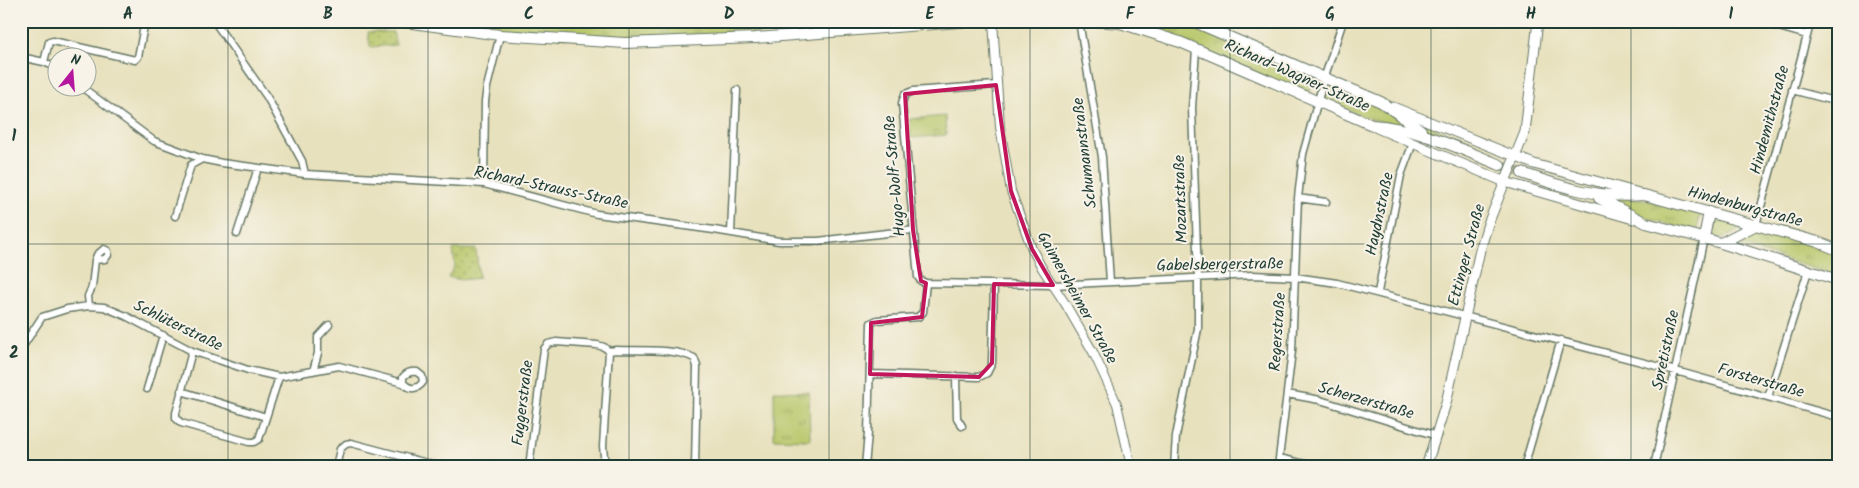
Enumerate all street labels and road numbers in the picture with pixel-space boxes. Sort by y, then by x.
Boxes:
street label: Richard-Wagner-Straße [1220,33,1374,119]
street label: Hindemithstraße [1743,63,1797,177]
street label: Schumannstraße [1066,96,1104,210]
street label: Hugo-Wolf-Straße [877,114,913,238]
street label: Mozartstraße [1167,154,1195,244]
street label: Richard-Strauss-Straße [472,159,630,217]
street label: Haydnstraße [1359,170,1401,258]
street label: Hindenburgstraße [1685,180,1805,234]
street label: Ettinger Straße [1441,201,1493,309]
street label: Gaimersheimer Straße [1030,227,1124,369]
street label: Gabelsbergerstraße [1156,251,1284,279]
street label: Regerstraße [1263,292,1293,372]
street label: Schlüterstraße [129,294,227,358]
street label: Spretistraße [1645,308,1687,392]
street label: Forsterstraße [1715,357,1807,405]
street label: Fuggerstraße [505,359,541,447]
street label: Scherzerstraße [1315,375,1417,427]

